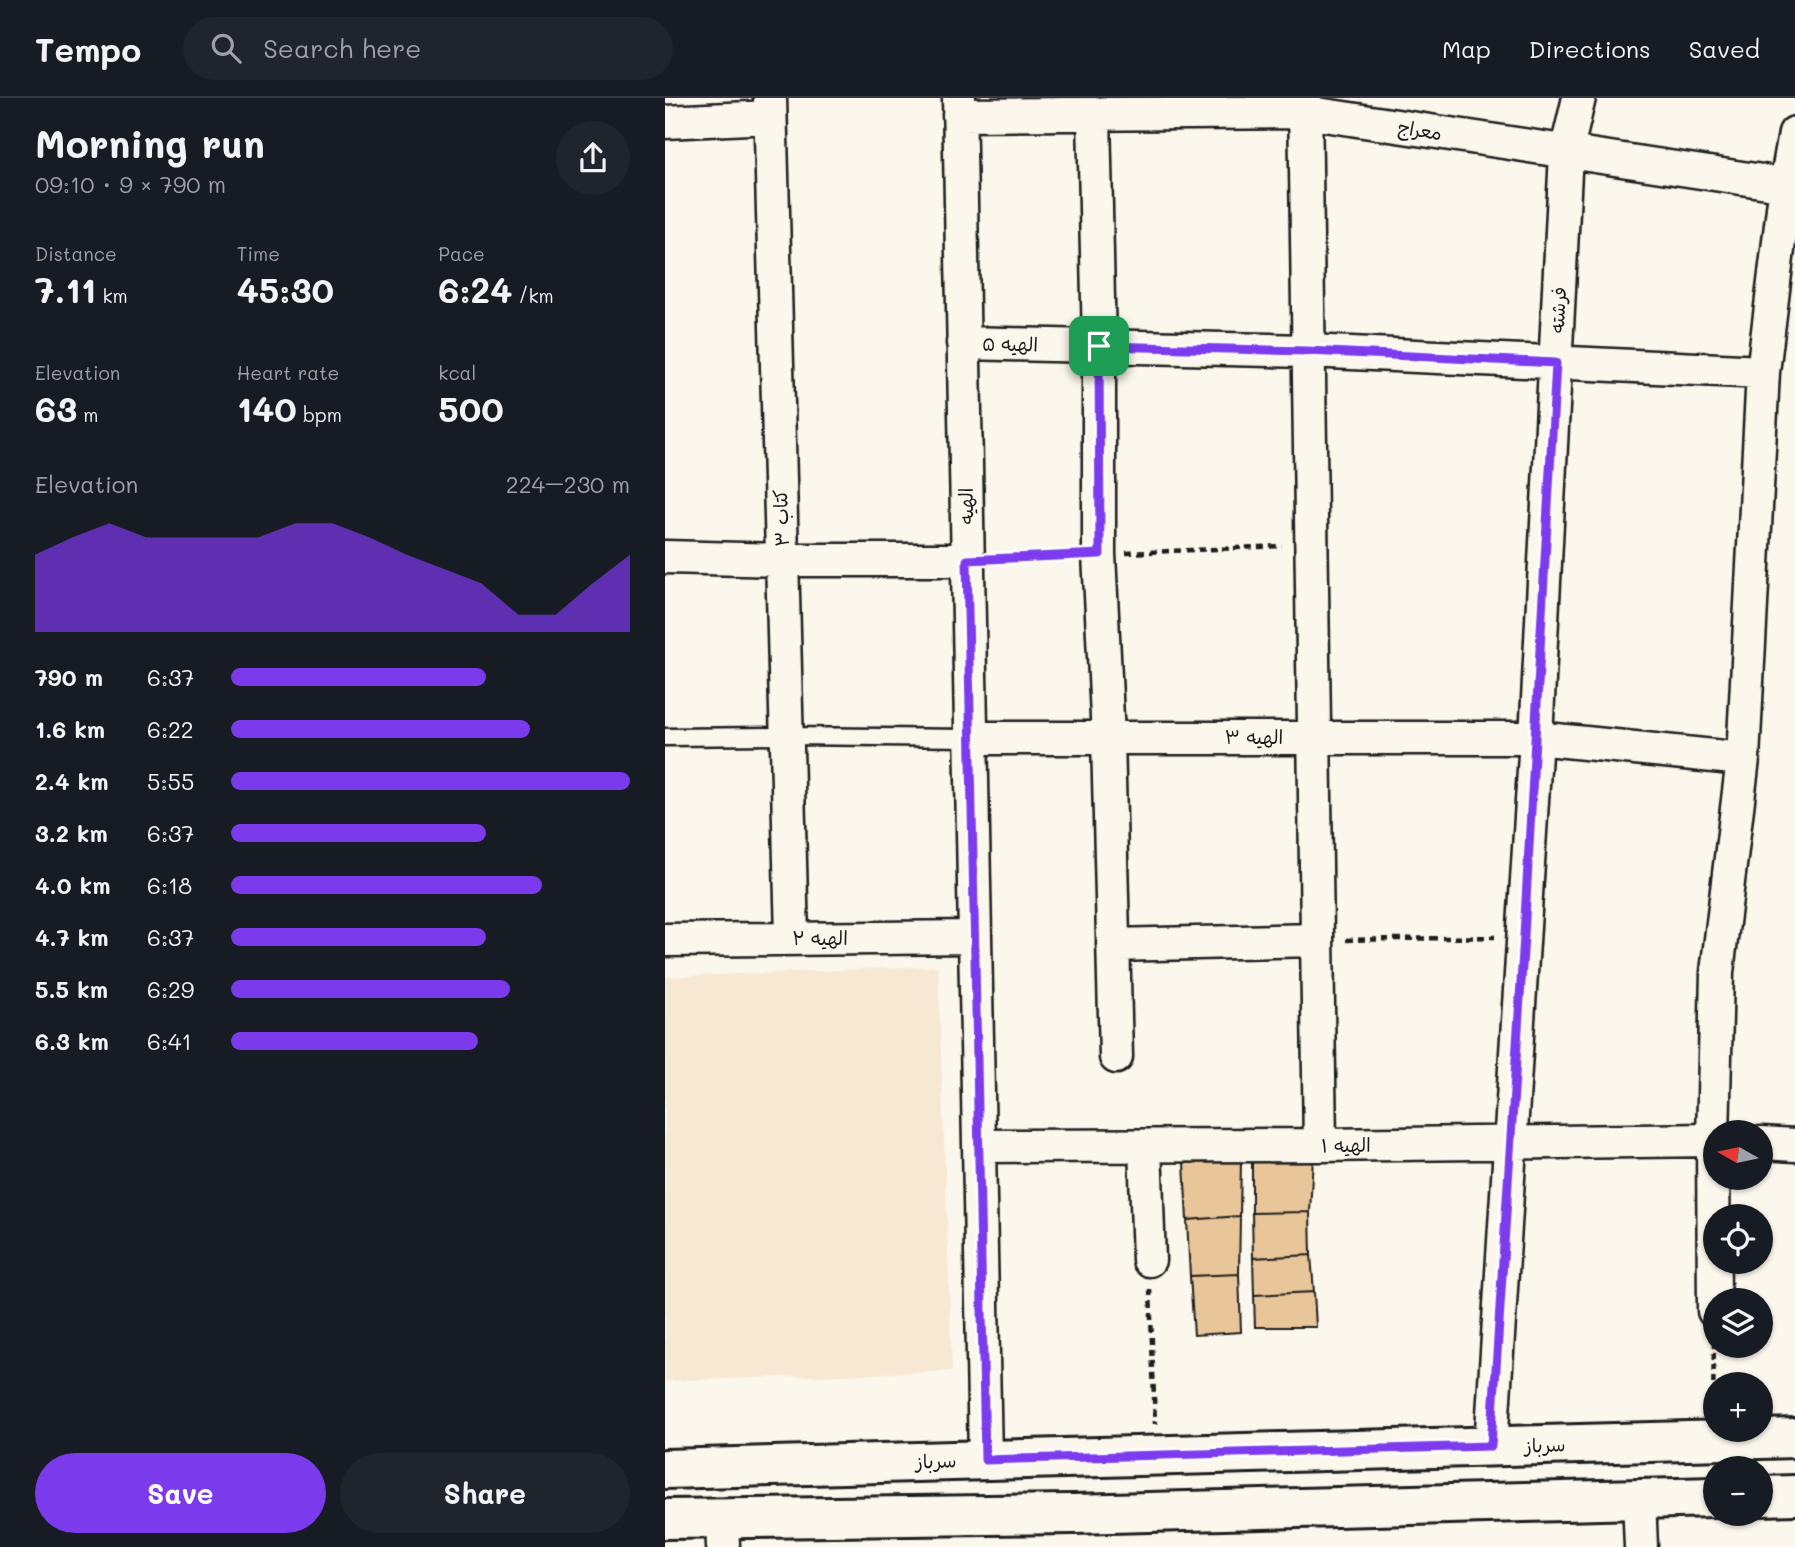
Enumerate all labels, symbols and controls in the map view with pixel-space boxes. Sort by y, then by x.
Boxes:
search box [183,17,673,80]
text: Tempo [35,27,141,70]
icon: search [207,29,245,67]
text: Search here [263,31,421,65]
text: Map [1442,33,1491,64]
text: Directions [1529,33,1651,64]
text: Saved [1689,33,1760,64]
street label: معراج [1396,114,1444,146]
text: Morning run [35,118,265,168]
button: share [556,121,630,195]
text: 09:10 · 9 × 790 m [35,169,226,199]
text: Distance [35,241,117,266]
text: Time [237,241,280,266]
text: Pace [438,241,485,266]
text: 7.11 [35,266,96,312]
text: 45:30 [237,266,334,312]
text: 6:24 [438,266,512,312]
text: km [96,283,128,308]
text: /km [512,283,554,308]
street label: فرشته [1544,286,1571,334]
pin [1069,316,1129,376]
icon: arrive [1080,327,1118,365]
street label: الهیه ۵ [982,331,1038,356]
text: Elevation [35,360,120,385]
text: Heart rate [237,360,339,385]
text: kcal [438,360,476,385]
text: 63 [35,385,77,431]
text: 140 [237,385,297,431]
text: 500 [438,385,504,431]
text: m [77,402,98,427]
text: bpm [297,402,342,427]
text: Elevation [35,469,138,499]
text: 224–230 m [506,469,630,499]
street label: الهیه [953,487,978,525]
street label: کتاب ۳ [767,489,794,547]
text: 790 m [35,662,103,692]
text: 6:37 [147,662,194,692]
text: 1.6 km [35,714,105,744]
text: 6:22 [147,714,194,744]
street label: الهیه ۳ [1225,724,1283,749]
text: 2.4 km [35,766,108,796]
text: 5:55 [147,766,194,796]
text: 3.2 km [35,818,108,848]
text: 6:37 [147,818,194,848]
text: 4.0 km [35,870,110,900]
text: 6:18 [147,870,192,900]
text: 4.7 km [35,922,108,952]
text: 6:37 [147,922,194,952]
street label: الهیه ۲ [792,925,848,950]
text: 5.5 km [35,974,108,1004]
text: 6:29 [147,974,194,1004]
text: 6.3 km [35,1026,109,1056]
text: 6:41 [147,1026,192,1056]
north arrow [1703,1120,1773,1190]
map controls [1703,1120,1773,1526]
street label: الهیه ۱ [1321,1132,1371,1157]
button: locate [1703,1204,1773,1274]
button: layers [1703,1288,1773,1358]
button: + [1703,1372,1773,1442]
street label: سرباز [1522,1431,1566,1458]
street label: سرباز [913,1447,957,1474]
button: Save [35,1453,326,1533]
button: Share [340,1453,630,1533]
button: − [1703,1456,1773,1526]

